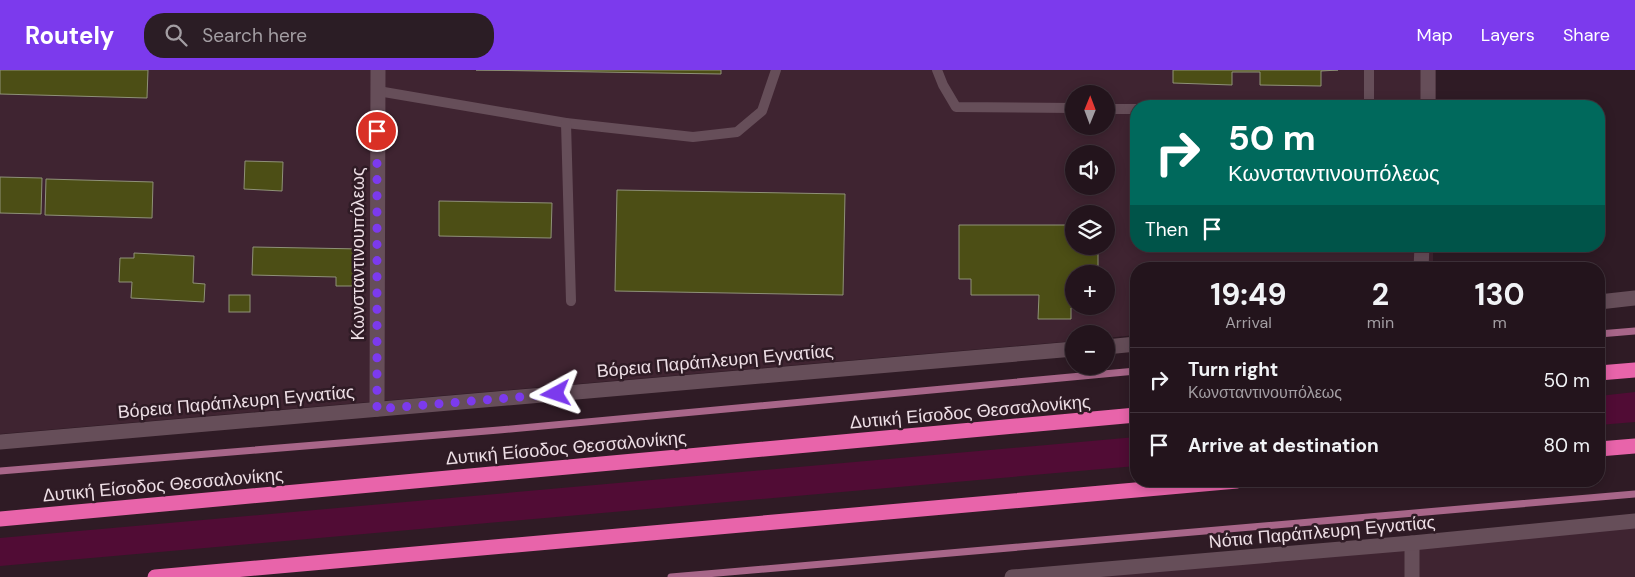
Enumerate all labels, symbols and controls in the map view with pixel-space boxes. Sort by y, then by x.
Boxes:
search box [144,13,494,58]
text: Routely [25,20,114,51]
icon: search [162,21,190,49]
text: Search here [202,23,307,48]
text: Map [1417,23,1453,47]
text: Layers [1481,23,1535,47]
text: Share [1563,23,1610,47]
north arrow [1065,85,1115,135]
map controls [1065,85,1115,375]
pin [356,110,398,152]
text: 50 m [1228,115,1316,161]
icon: arrive [363,117,391,145]
icon: right [1145,120,1210,185]
button: sound [1065,145,1115,195]
text: Κωνσταντινουπόλεως [1228,159,1440,188]
street label: Κωνσταντινουπόλεως [346,167,370,341]
button: layers [1065,205,1115,255]
icon: arrive [1198,215,1226,243]
text: Then [1145,217,1188,242]
button: + [1065,265,1115,315]
text: 19:49 [1210,275,1287,314]
text: 2 [1372,275,1389,314]
text: 130 [1475,275,1525,314]
text: Arrival [1225,312,1272,333]
text: min [1367,312,1394,333]
text: m [1492,312,1507,333]
button: − [1065,325,1115,375]
street label: Βόρεια Παράπλευρη Εγνατίας [596,339,835,383]
text: Turn right [1188,357,1278,382]
icon: right [1145,366,1173,394]
position arrow [529,367,581,419]
text: 50 m [1543,368,1590,393]
street label: Βόρεια Παράπλευρη Εγνατίας [117,380,356,424]
text: Κωνσταντινουπόλεως [1188,382,1342,403]
street label: Δυτική Είσοδος Θεσσαλονίκης [849,389,1092,434]
street label: Δυτική Είσοδος Θεσσαλονίκης [445,425,688,470]
icon: arrive [1145,431,1173,459]
text: Arrive at destination [1188,433,1379,458]
text: 80 m [1543,433,1590,458]
street label: Δυτική Είσοδος Θεσσαλονίκης [42,462,285,507]
street label: Νότια Παράπλευρη Εγνατίας [1208,510,1437,554]

